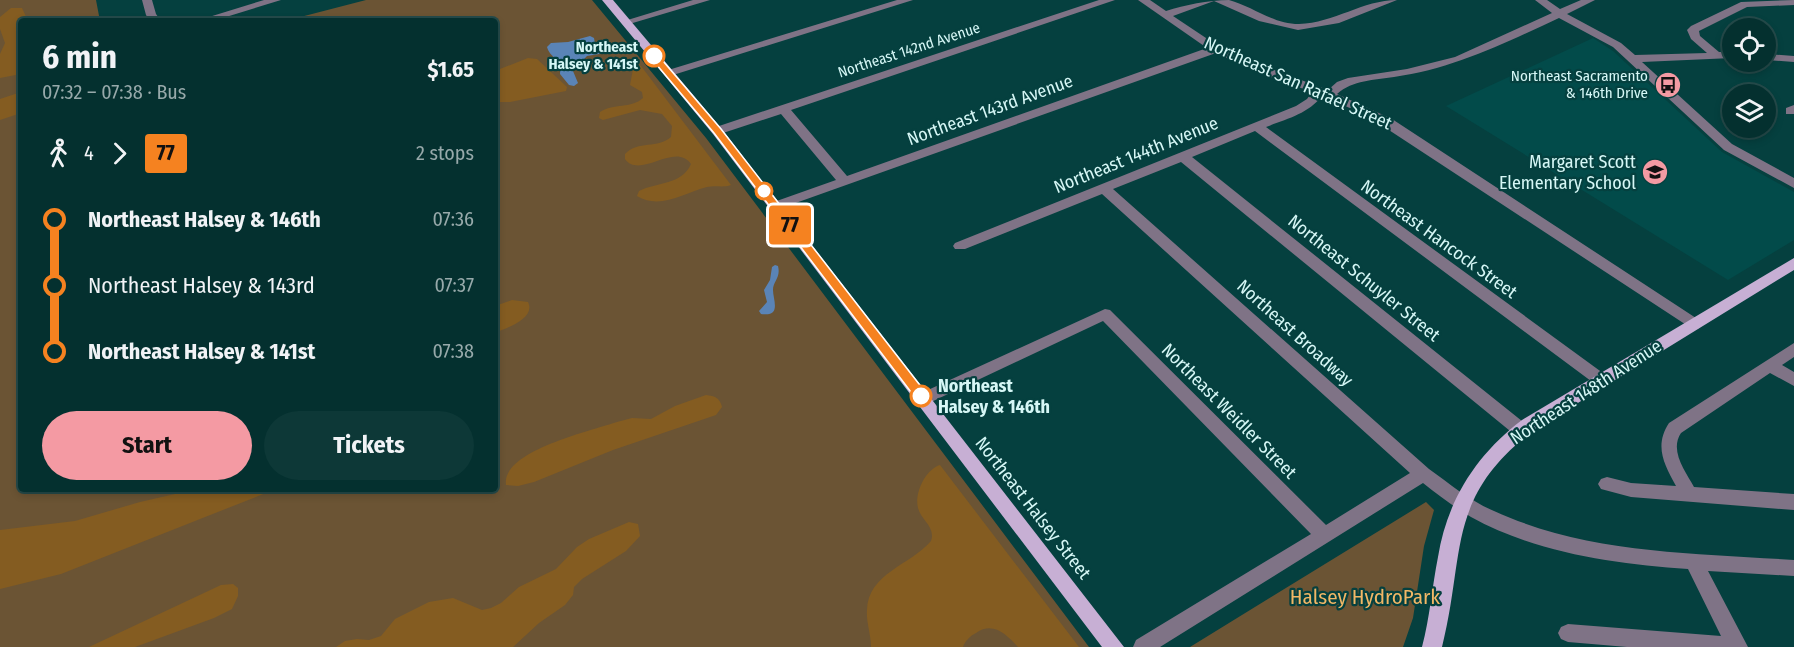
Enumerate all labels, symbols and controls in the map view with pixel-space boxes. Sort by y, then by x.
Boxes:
street label: Northeast 142nd Avenue [836,18,982,82]
map controls [1722,18,1776,138]
button: locate [1722,18,1776,72]
street label: Northeast San Rafael Street [1201,32,1395,134]
text: 6 min [42,37,117,77]
place label: Northeast Halsey & 141st [549,38,639,73]
marker: Northeast Halsey & 141st [643,45,665,67]
text: $1.65 [428,56,474,83]
place label: Northeast Sacramento & 146th Drive [1511,67,1648,102]
street label: Northeast 143rd Avenue [904,70,1076,150]
bus stop icon: Northeast Sacramento & 146th Drive [1653,70,1683,100]
text: 07:32 – 07:38 · Bus [42,80,186,104]
button: layers [1722,84,1776,138]
street label: Northeast 144th Avenue [1051,112,1222,198]
icon: walk [42,137,75,170]
icon: forward [103,137,136,170]
text: 77 [157,140,175,166]
text: 4 [84,141,94,165]
text: 2 stops [416,141,474,165]
place label: Margaret Scott Elementary School [1499,151,1636,194]
school or university icon: Margaret Scott Elementary School [1640,157,1670,187]
street label: Northeast Hancock Street [1357,175,1522,303]
unlabelled marker [755,182,773,200]
text: Northeast Halsey & 146th [88,206,321,233]
line badge: 77 [763,206,817,244]
text: 07:36 [432,207,474,231]
street label: Northeast Schuyler Street [1284,210,1445,346]
text: 77 [781,212,799,238]
text: Northeast Halsey & 143rd [88,272,315,299]
text: 07:37 [434,273,474,297]
street label: Northeast Broadway [1232,275,1358,391]
street label: Northeast 148th Avenue [1506,335,1666,449]
text: Northeast Halsey & 141st [88,338,315,365]
text: 07:38 [432,339,474,363]
street label: Northeast Weidler Street [1157,339,1301,483]
place label: Northeast Halsey & 146th [938,375,1050,418]
marker: Northeast Halsey & 146th [910,385,932,407]
button: Start [42,411,252,480]
button: Tickets [264,411,474,480]
street label: Northeast Halsey Street [971,432,1095,584]
park label: Halsey HydroPark [1290,584,1440,610]

